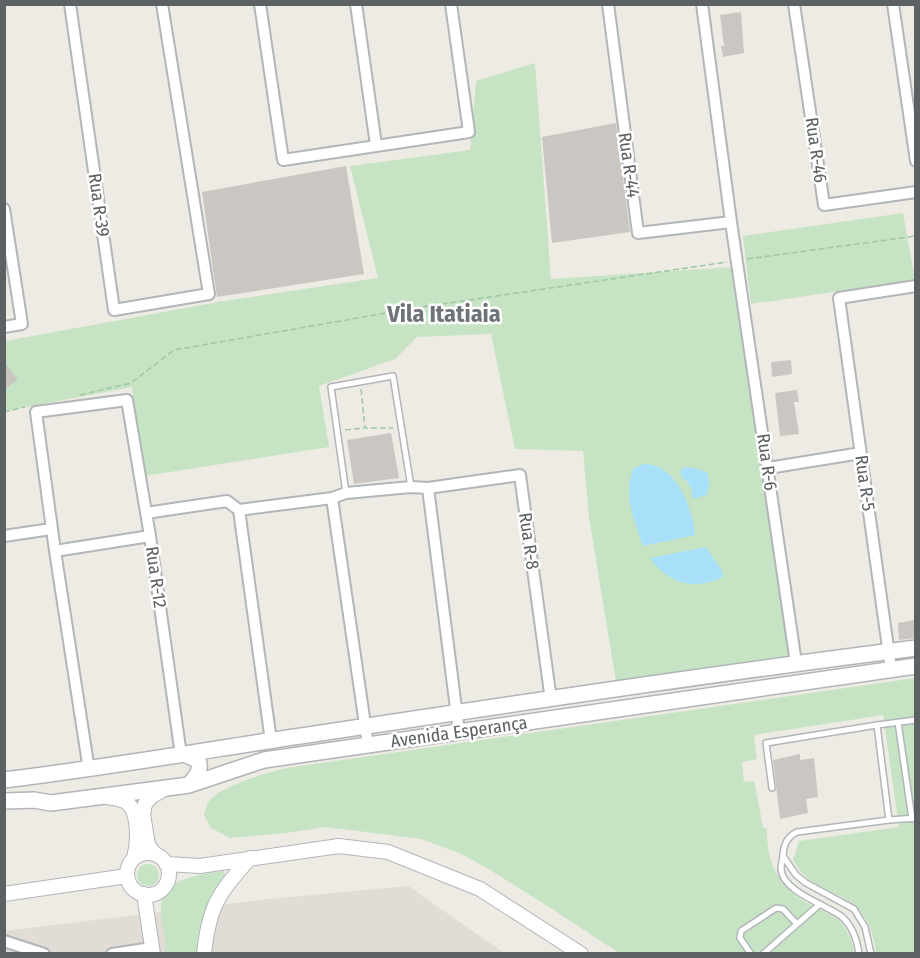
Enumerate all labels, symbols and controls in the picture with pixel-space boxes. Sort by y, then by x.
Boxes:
street label: Rua R-46 [801,116,831,184]
street label: Rua R-44 [614,131,644,199]
street label: Rua R-39 [84,172,114,238]
district label: Vila Itatiaia [386,300,501,328]
street label: Rua R-6 [752,432,782,492]
street label: Rua R-5 [850,454,880,512]
street label: Rua R-8 [514,511,544,571]
street label: Rua R-12 [141,545,171,609]
street label: Avenida Esperança [389,711,529,752]

